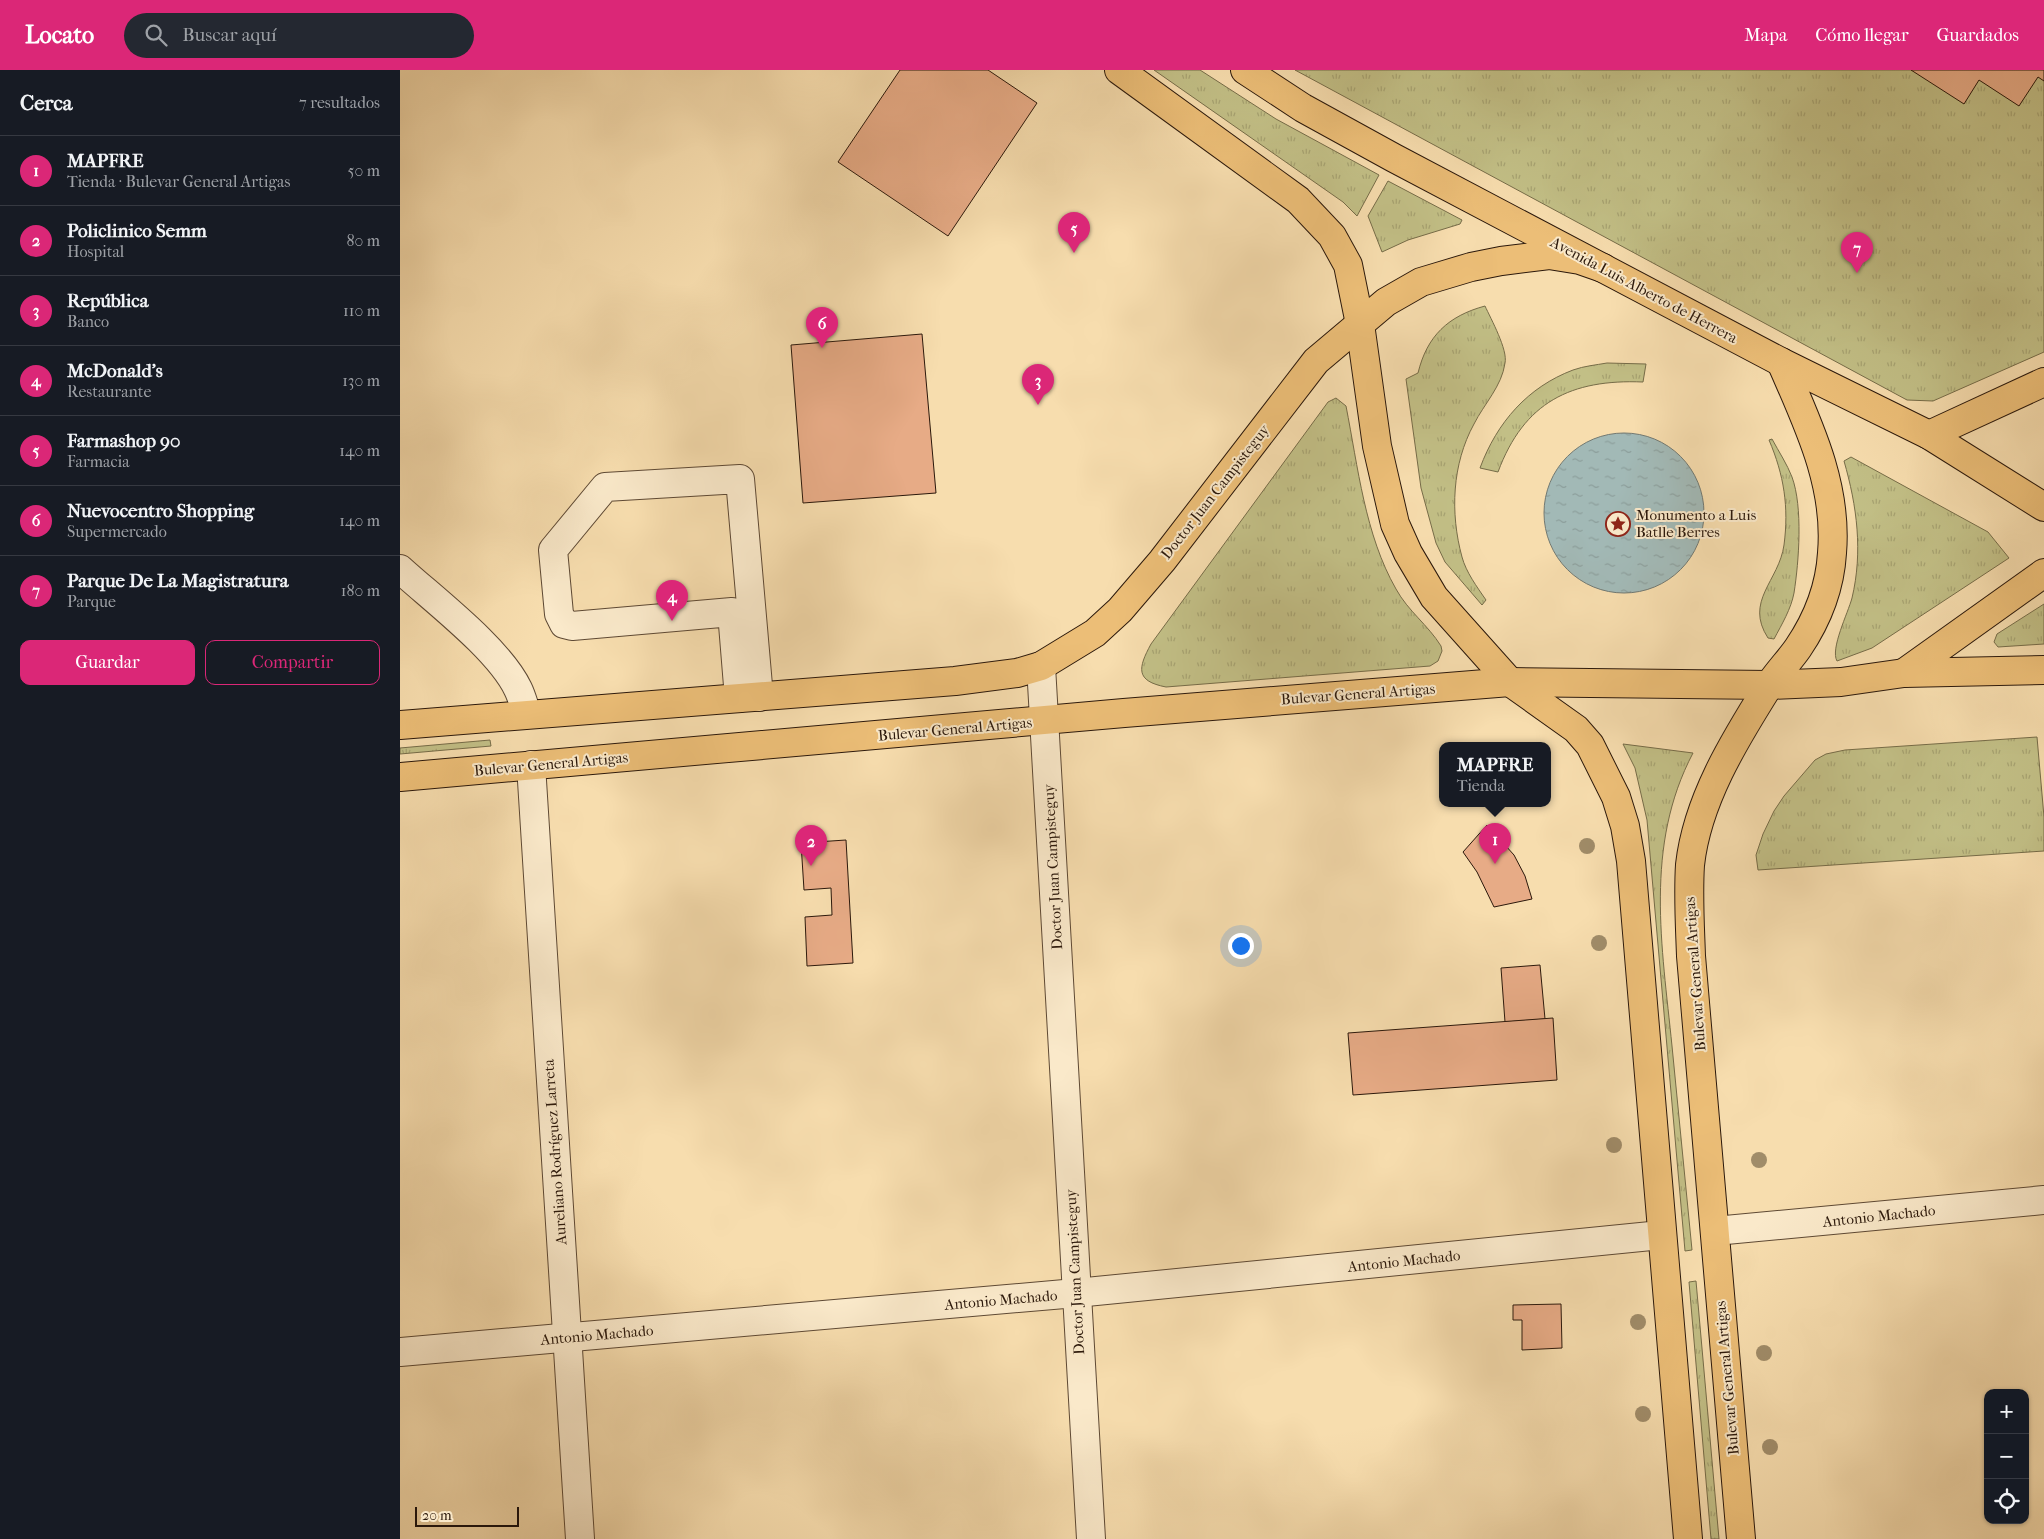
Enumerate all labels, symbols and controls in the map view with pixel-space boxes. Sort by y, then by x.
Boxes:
search box [124,13,474,58]
text: Locato [25,21,94,49]
icon: search [142,21,170,49]
text: Buscar aquí [182,24,277,46]
text: Mapa [1744,25,1787,46]
text: Cómo llegar [1815,25,1909,46]
text: Guardados [1937,25,2019,46]
text: Cerca [20,91,72,115]
text: 7 resultados [299,93,380,112]
text: MAPFRE [67,150,144,172]
text: 1 [33,161,39,180]
text: 50 m [348,161,380,180]
text: Tienda · Bulevar General Artigas [67,172,290,191]
pin: 5 [1058,212,1090,253]
text: Policlinico Semm [67,220,207,242]
text: 2 [32,231,40,250]
text: 80 m [346,231,380,250]
pin: 7 [1841,232,1873,273]
street label: Avenida Luis Alberto de Herrera [1547,233,1741,348]
text: Hospital [67,242,124,261]
text: República [67,290,148,312]
text: 3 [33,301,39,320]
text: 110 m [343,301,380,320]
pin: 6 [806,307,838,348]
text: Banco [67,312,109,331]
text: McDonald's [67,360,163,382]
pin: 3 [1022,364,1054,405]
text: 4 [31,371,41,390]
text: 130 m [342,371,380,390]
text: Restaurante [67,382,151,401]
street label: Doctor Juan Campisteguy [1157,420,1274,563]
text: Farmashop 90 [67,430,181,452]
text: 5 [33,441,39,460]
text: 140 m [339,441,380,460]
text: Farmacia [67,452,130,471]
text: Nuevocentro Shopping [67,500,254,522]
place label: Monumento a Luis Batlle Berres [1636,506,1757,541]
text: 6 [32,511,40,530]
text: 140 m [339,511,380,530]
place icon: Monumento a Luis Batlle Berres [1605,511,1631,537]
text: Supermercado [67,522,167,541]
text: Parque De La Magistratura [67,570,289,592]
pin: 4 [656,580,688,621]
text: 7 [32,581,40,600]
text: 180 m [341,581,380,600]
text: Parque [67,592,116,611]
button: Guardar [20,640,195,685]
button: Compartir [205,640,380,685]
street label: Bulevar General Artigas [1280,680,1436,708]
street label: Bulevar General Artigas [877,713,1033,745]
popup [1439,742,1551,807]
street label: Bulevar General Artigas [473,748,629,780]
text: MAPFRE [1457,754,1533,776]
text: Tienda [1457,776,1505,795]
street label: Doctor Juan Campisteguy [1040,783,1066,950]
pin: 1 [1479,823,1511,864]
pin: 2 [795,825,827,866]
street label: Bulevar General Artigas [1681,896,1709,1052]
your location [1228,933,1254,959]
street label: Aureliano Rodríguez Larreta [539,1057,571,1247]
street label: Doctor Juan Campisteguy [1062,1188,1088,1355]
street label: Antonio Machado [1821,1201,1937,1231]
street label: Antonio Machado [1346,1246,1462,1276]
street label: Antonio Machado [943,1286,1059,1314]
street label: Bulevar General Artigas [1711,1300,1743,1456]
street label: Antonio Machado [539,1321,655,1349]
map controls [1984,1389,2029,1524]
button: + [1984,1389,2029,1434]
button: − [1984,1434,2029,1479]
button: locate [1984,1479,2029,1524]
scale bar [415,1504,519,1527]
text: 20 m [422,1507,452,1524]

